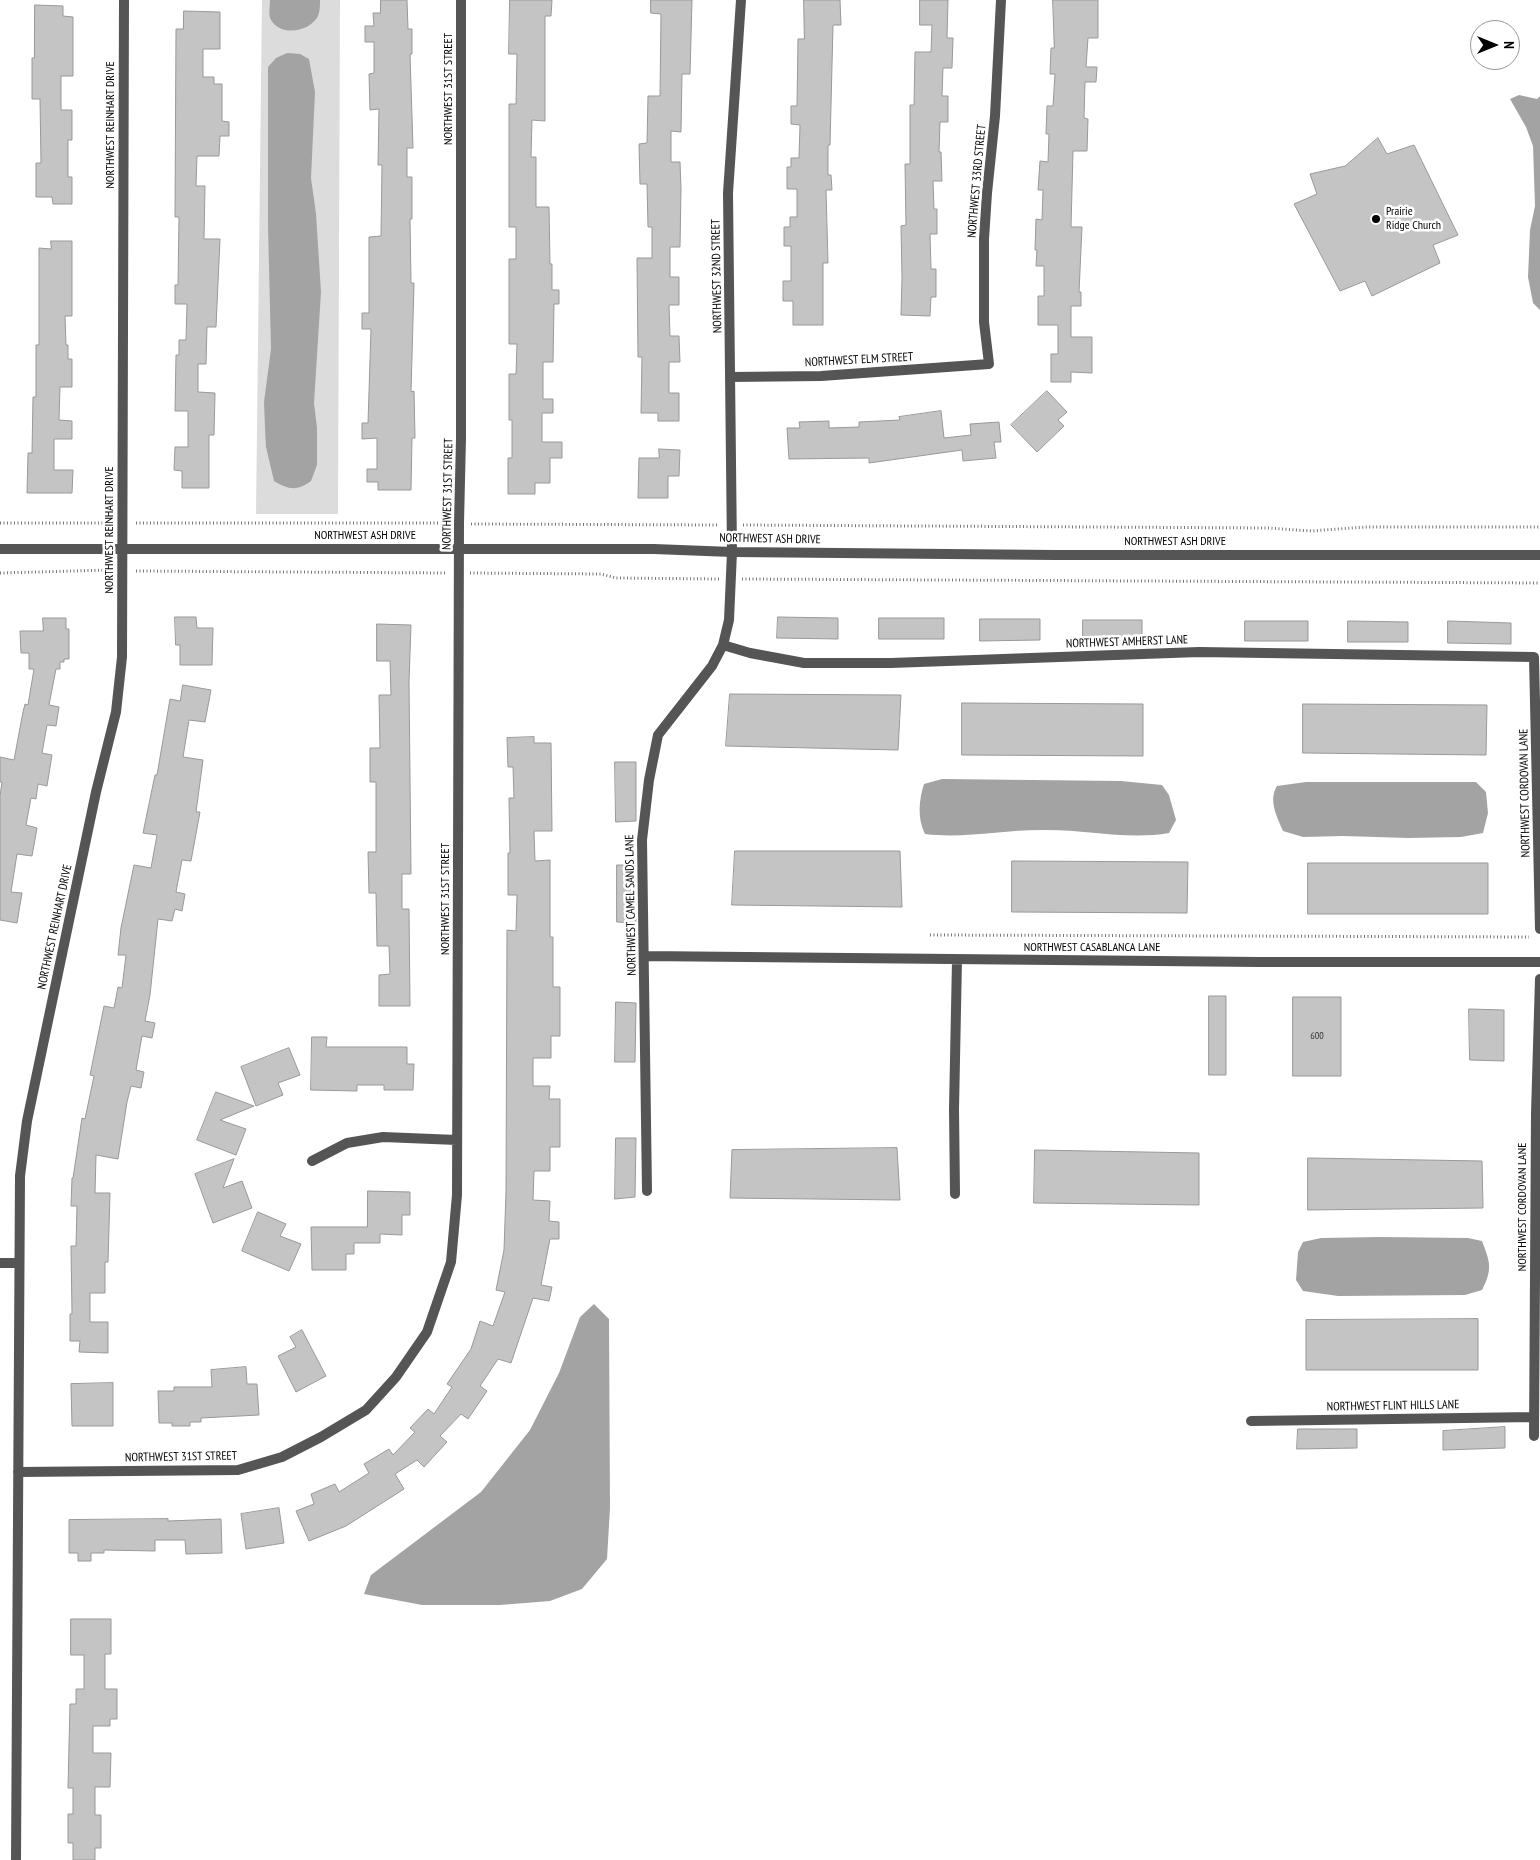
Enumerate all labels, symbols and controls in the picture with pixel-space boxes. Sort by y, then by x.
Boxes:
north arrow [1470,20,1520,70]
street label: NORTHWEST 31ST STREET [442,33,456,145]
text: N [1500,41,1518,49]
street label: NORTHWEST REINHART DRIVE [104,61,118,189]
street label: NORTHWEST 33RD STREET [965,124,989,238]
place label: Prairie Ridge Church [1386,205,1441,233]
marker: Prairie Ridge Church [1370,213,1382,225]
street label: NORTHWEST 32ND STREET [709,219,725,333]
street label: NORTHWEST ELM STREET [804,350,914,370]
street label: NORTHWEST 31ST STREET [440,438,456,550]
street label: NORTHWEST REINHART DRIVE [103,466,117,594]
street label: NORTHWEST ASH DRIVE [314,529,416,543]
street label: NORTHWEST ASH DRIVE [719,531,821,547]
street label: NORTHWEST ASH DRIVE [1124,535,1226,549]
street label: NORTHWEST AMHERST LANE [1066,633,1188,651]
street label: NORTHWEST CORDOVAN LANE [1517,729,1533,857]
street label: NORTHWEST CAMEL SANDS LANE [623,834,639,976]
street label: NORTHWEST 31ST STREET [439,843,453,955]
street label: NORTHWEST REINHART DRIVE [35,863,75,991]
street label: NORTHWEST CASABLANCA LANE [1024,941,1160,955]
house number: 600 [1310,1030,1324,1042]
street label: NORTHWEST CORDOVAN LANE [1516,1143,1530,1271]
street label: NORTHWEST FLINT HILLS LANE [1327,1398,1459,1414]
street label: NORTHWEST 31ST STREET [125,1449,237,1465]

